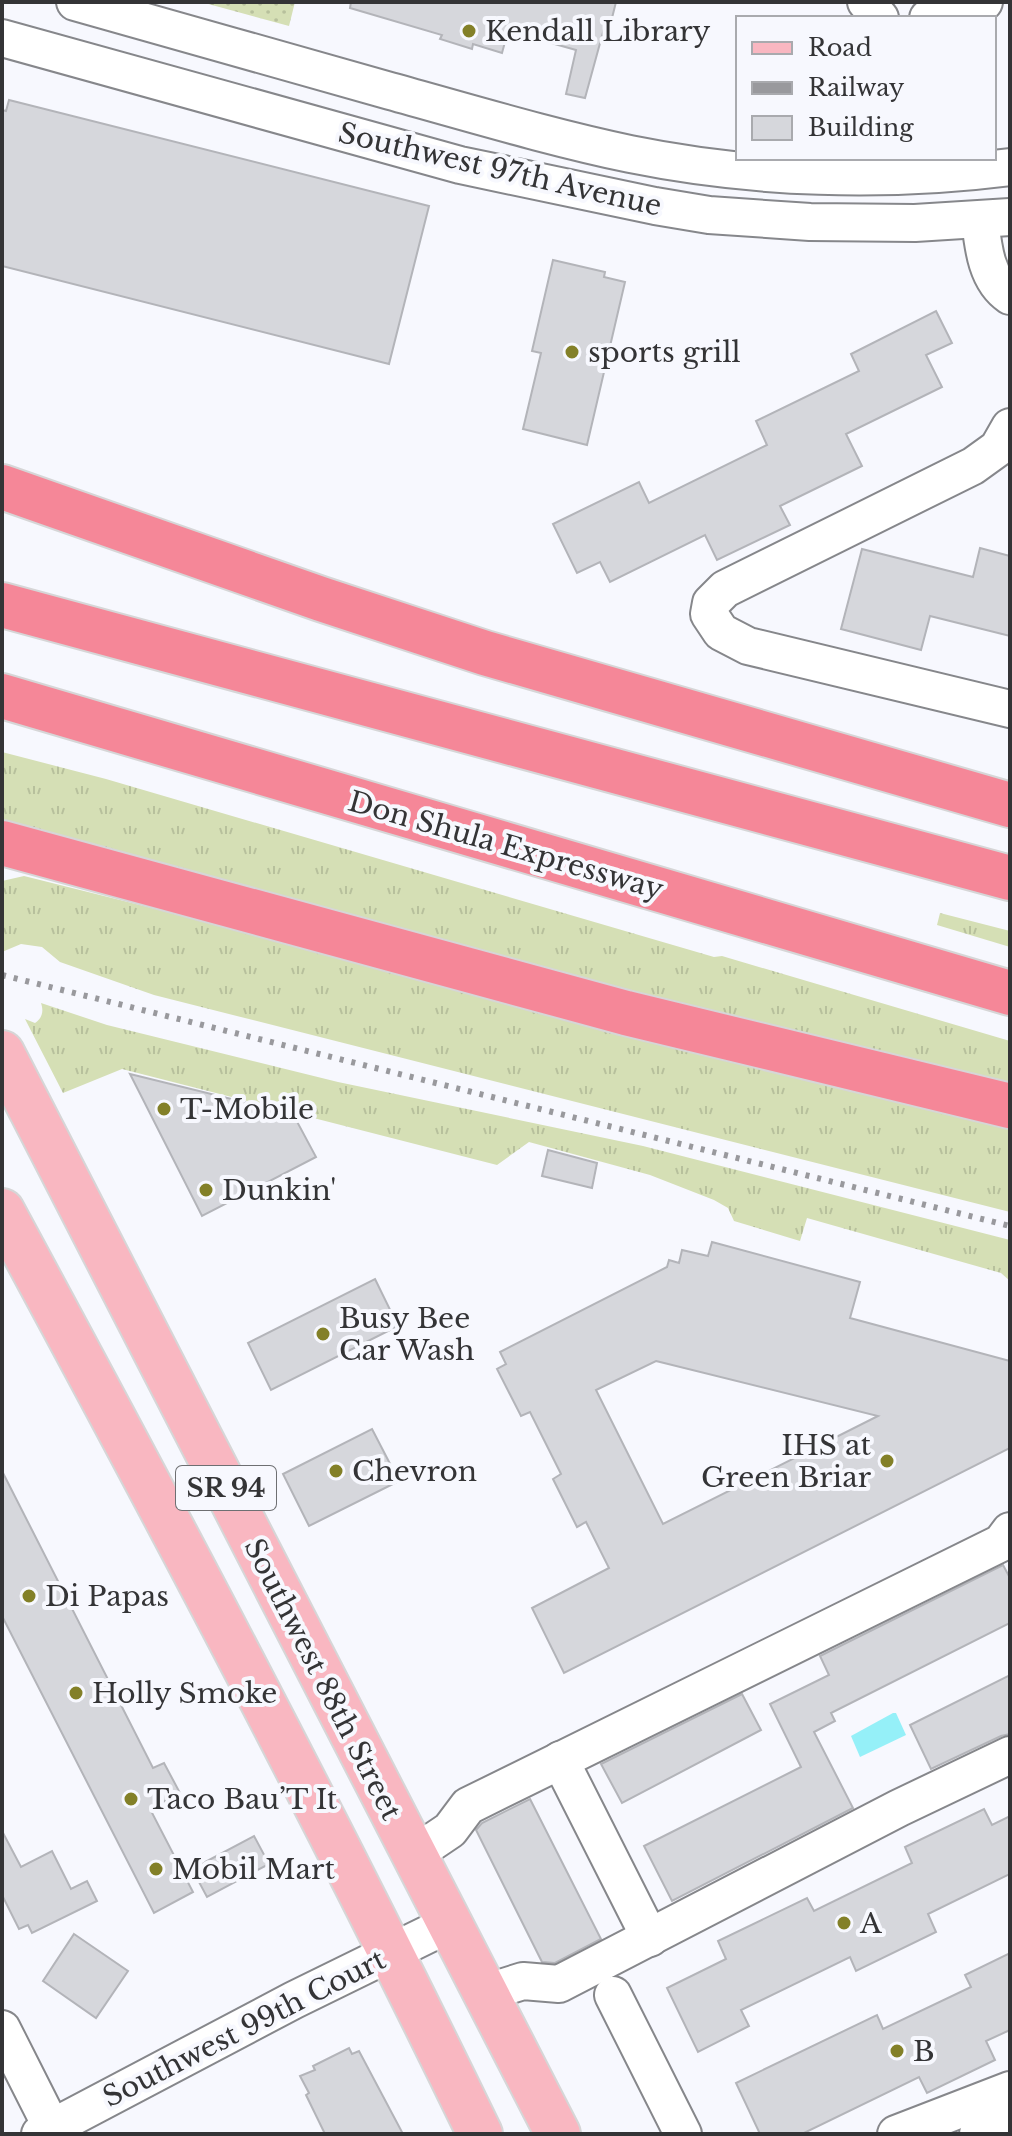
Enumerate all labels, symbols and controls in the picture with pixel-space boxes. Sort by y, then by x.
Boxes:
place label: Kendall Library [485,14,711,49]
legend [736,16,996,160]
marker: Kendall Library [460,22,478,40]
text: Road [808,33,872,62]
text: Railway [808,73,905,102]
text: Building [808,113,914,142]
street label: Southwest 97th Avenue [335,115,665,224]
place label: sports grill [588,335,741,370]
marker: sports grill [563,343,581,361]
street label: Don Shula Expressway [344,784,667,907]
place label: T-Mobile [180,1092,314,1127]
marker: T-Mobile [155,1100,173,1118]
place label: Dunkin' [222,1173,336,1208]
marker: Dunkin' [197,1181,215,1199]
place label: Busy Bee Car Wash [339,1301,474,1368]
marker: Busy Bee Car Wash [314,1325,332,1343]
place label: IHS at Green Briar [701,1428,872,1495]
marker: IHS at Green Briar [878,1452,896,1470]
place label: Chevron [352,1454,477,1489]
marker: Chevron [327,1462,345,1480]
road number: SR 94 [176,1466,276,1510]
street label: Southwest 88th Street [236,1533,409,1826]
place label: Di Papas [45,1579,169,1614]
marker: Di Papas [20,1587,38,1605]
place label: Holly Smoke [92,1676,277,1711]
marker: Holly Smoke [67,1684,85,1702]
place label: Taco Bau’T It [147,1782,338,1817]
marker: Taco Bau’T It [122,1790,140,1808]
place label: Mobil Mart [172,1852,335,1887]
marker: Mobil Mart [147,1860,165,1878]
place label: A [859,1906,882,1941]
marker: A [835,1914,853,1932]
street label: Southwest 99th Court [97,1942,392,2115]
place label: B [913,2034,934,2069]
marker: B [888,2042,906,2060]

